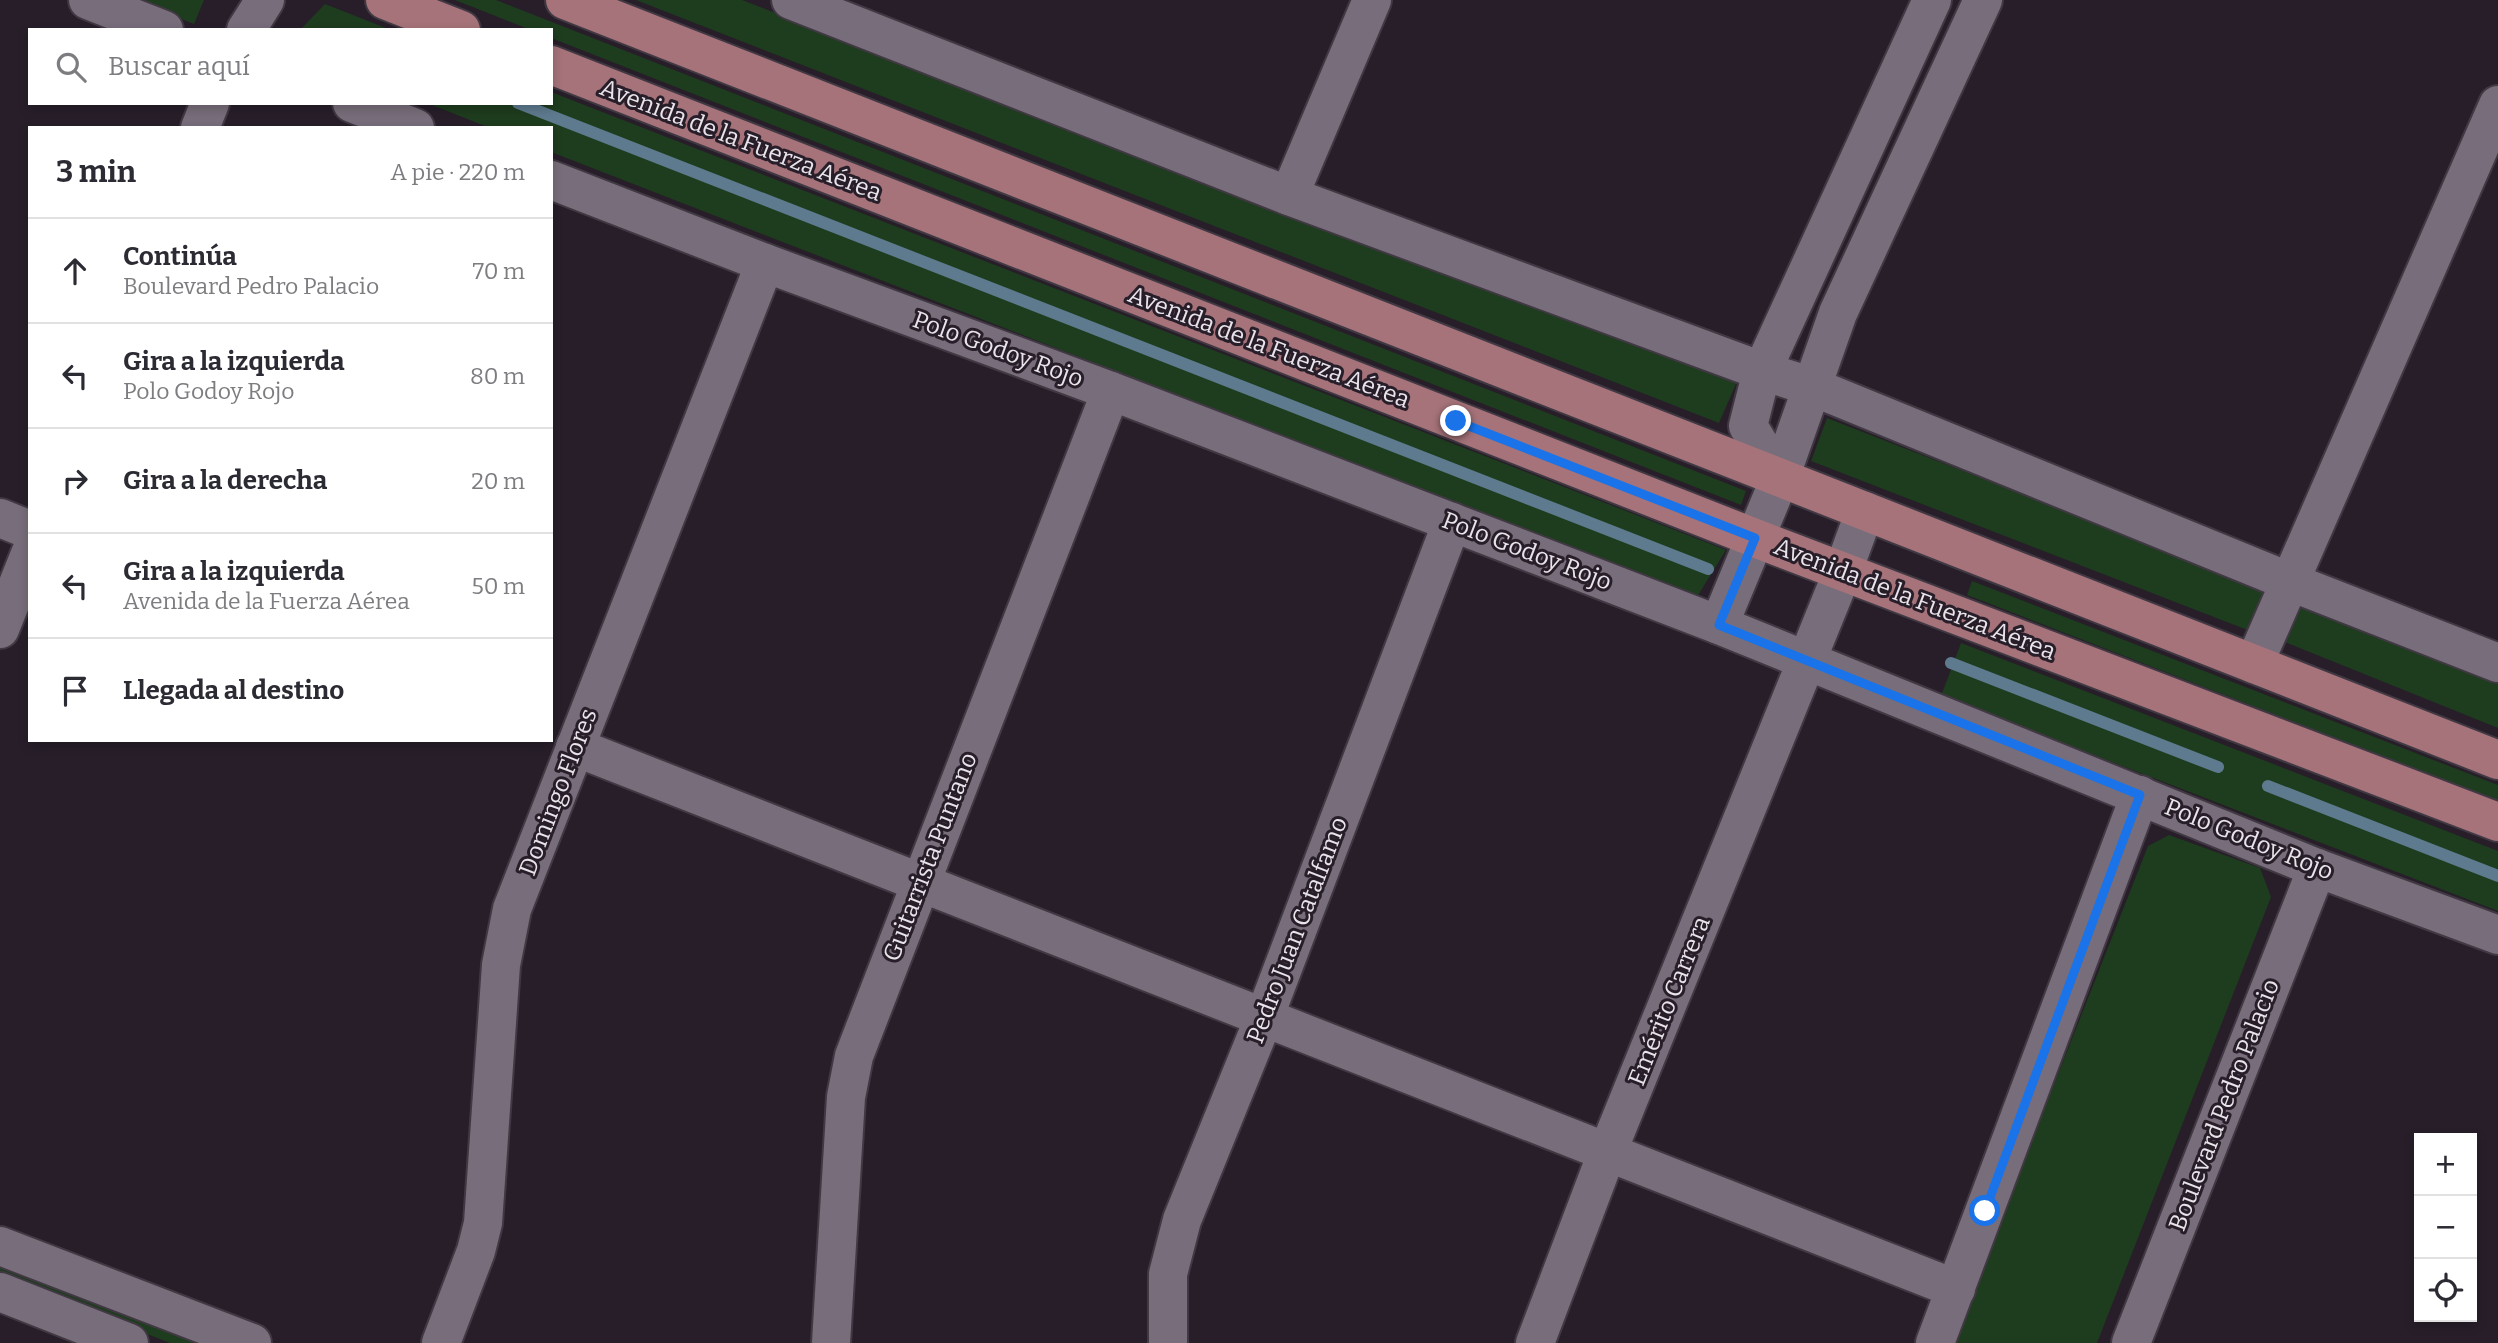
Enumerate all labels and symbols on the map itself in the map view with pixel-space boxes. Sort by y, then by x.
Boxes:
street label: Avenida de la Fuerza Aérea [596,73,886,207]
street label: Avenida de la Fuerza Aérea [1124,280,1414,414]
street label: Polo Godoy Rojo [909,305,1087,393]
route end [1440,405,1471,436]
street label: Polo Godoy Rojo [1438,506,1616,596]
street label: Avenida de la Fuerza Aérea [1770,532,2060,666]
street label: Domingo Flores [513,705,603,879]
street label: Guitarrista Puntano [877,749,983,965]
street label: Polo Godoy Rojo [2161,792,2337,886]
street label: Pedro Juan Catalfamo [1241,813,1353,1047]
street label: Emérito Carrera [1622,912,1716,1090]
street label: Boulevard Pedro Palacio [2163,975,2285,1235]
route start [1969,1195,2000,1226]

